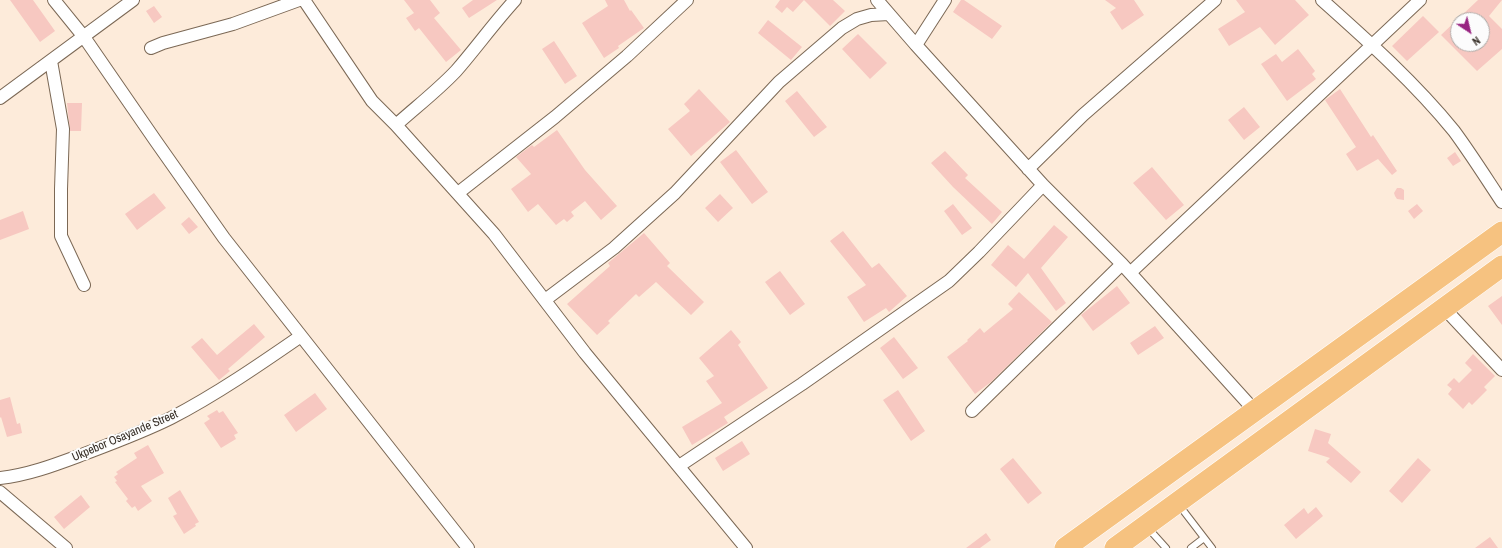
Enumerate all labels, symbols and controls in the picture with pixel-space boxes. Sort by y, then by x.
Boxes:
north arrow [1450,12,1490,52]
text: N [1470,33,1483,49]
street label: Ukpebor Osayande Street [70,407,180,465]

